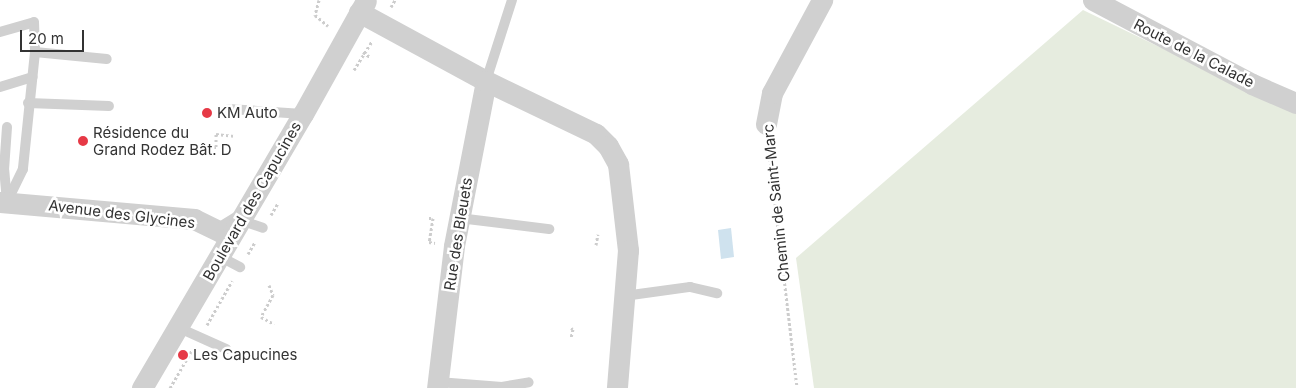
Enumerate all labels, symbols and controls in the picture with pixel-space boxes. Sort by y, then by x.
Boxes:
street label: Route de la Calade [1131,15,1257,91]
scale bar [22,20,86,52]
text: 20 m [28,29,64,48]
place label: KM Auto [217,104,278,122]
marker: KM Auto [201,107,213,119]
street label: Boulevard des Capucines [199,118,305,284]
place label: Résidence du Grand Rodez Bât. D [93,123,232,158]
street label: Chemin de Saint-Marc [759,123,793,283]
marker: Résidence du Grand Rodez Bât. D [77,135,89,147]
street label: Rue des Bleuets [440,176,476,292]
street label: Avenue des Glycines [48,196,196,232]
place label: Les Capucines [193,346,298,364]
marker: Les Capucines [177,349,189,361]

